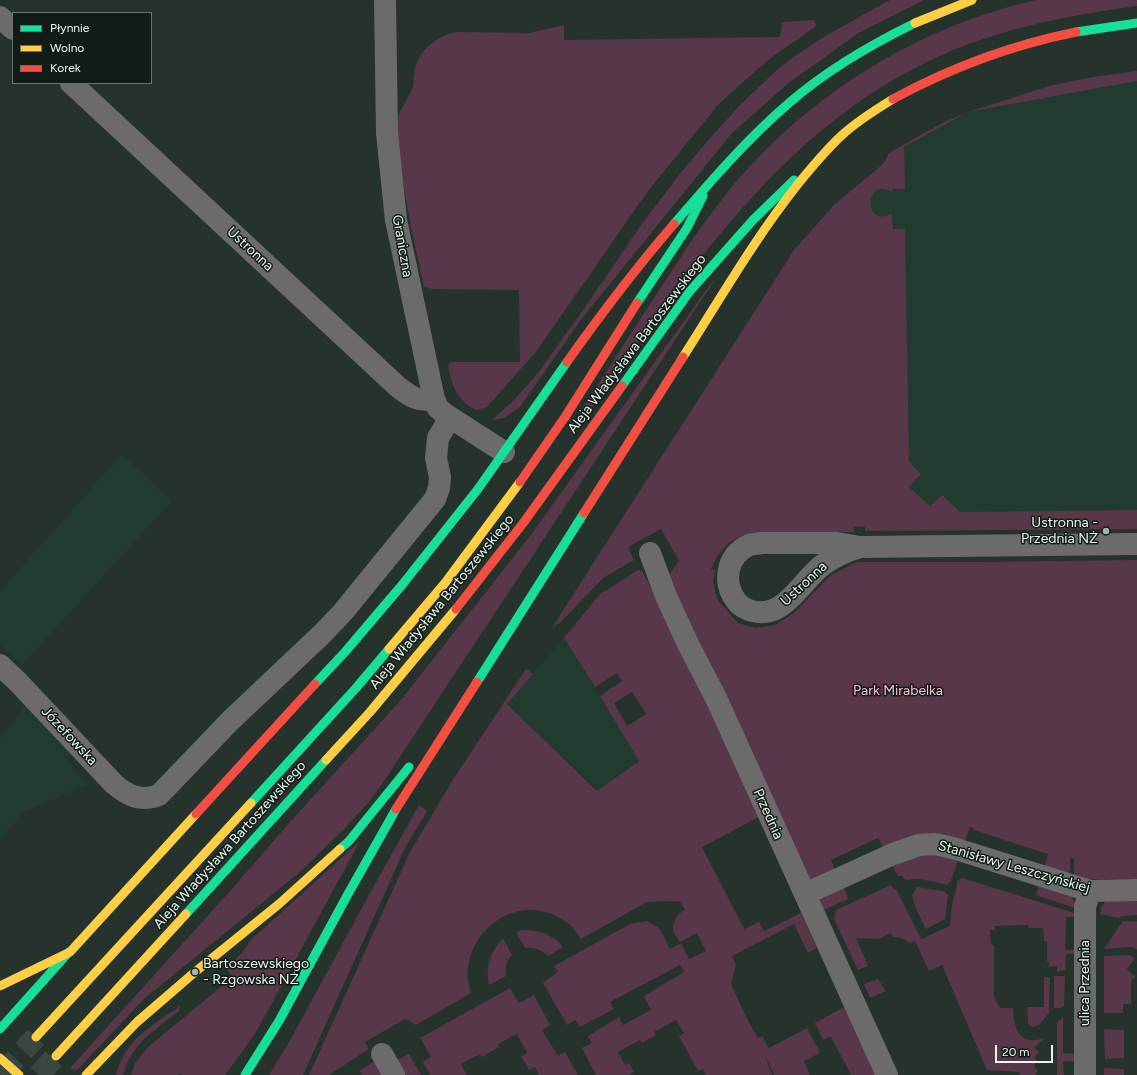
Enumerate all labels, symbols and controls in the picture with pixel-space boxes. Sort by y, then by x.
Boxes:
legend [12,12,152,84]
text: Płynnie [50,21,89,35]
text: Wolno [50,41,84,55]
text: Korek [50,61,81,75]
street label: Graniczna [388,214,416,278]
street label: Ustronna [223,223,277,275]
street label: Aleja Władysława Bartoszewskiego [564,251,710,437]
street label: Aleja Władysława Bartoszewskiego [366,511,518,693]
place label: Ustronna - Przednia NŻ [1021,515,1098,548]
marker: Ustronna - Przednia NŻ [1101,526,1111,536]
street label: Ustronna [777,558,831,610]
park label: Park Mirabelka [853,683,943,699]
street label: Józefowska [38,703,100,769]
street label: Aleja Władysława Bartoszewskiego [150,758,310,932]
street label: Przednia [749,786,787,842]
street label: Stanisławy Leszczyńskiej [936,837,1092,897]
street label: ulica Przednia [1077,940,1093,1026]
place label: Bartoszewskiego - Rzgowska NŻ [203,956,309,988]
marker: Bartoszewskiego - Rzgowska NŻ [190,967,200,977]
scale bar [997,1037,1055,1063]
text: 20 m [1002,1045,1030,1059]

